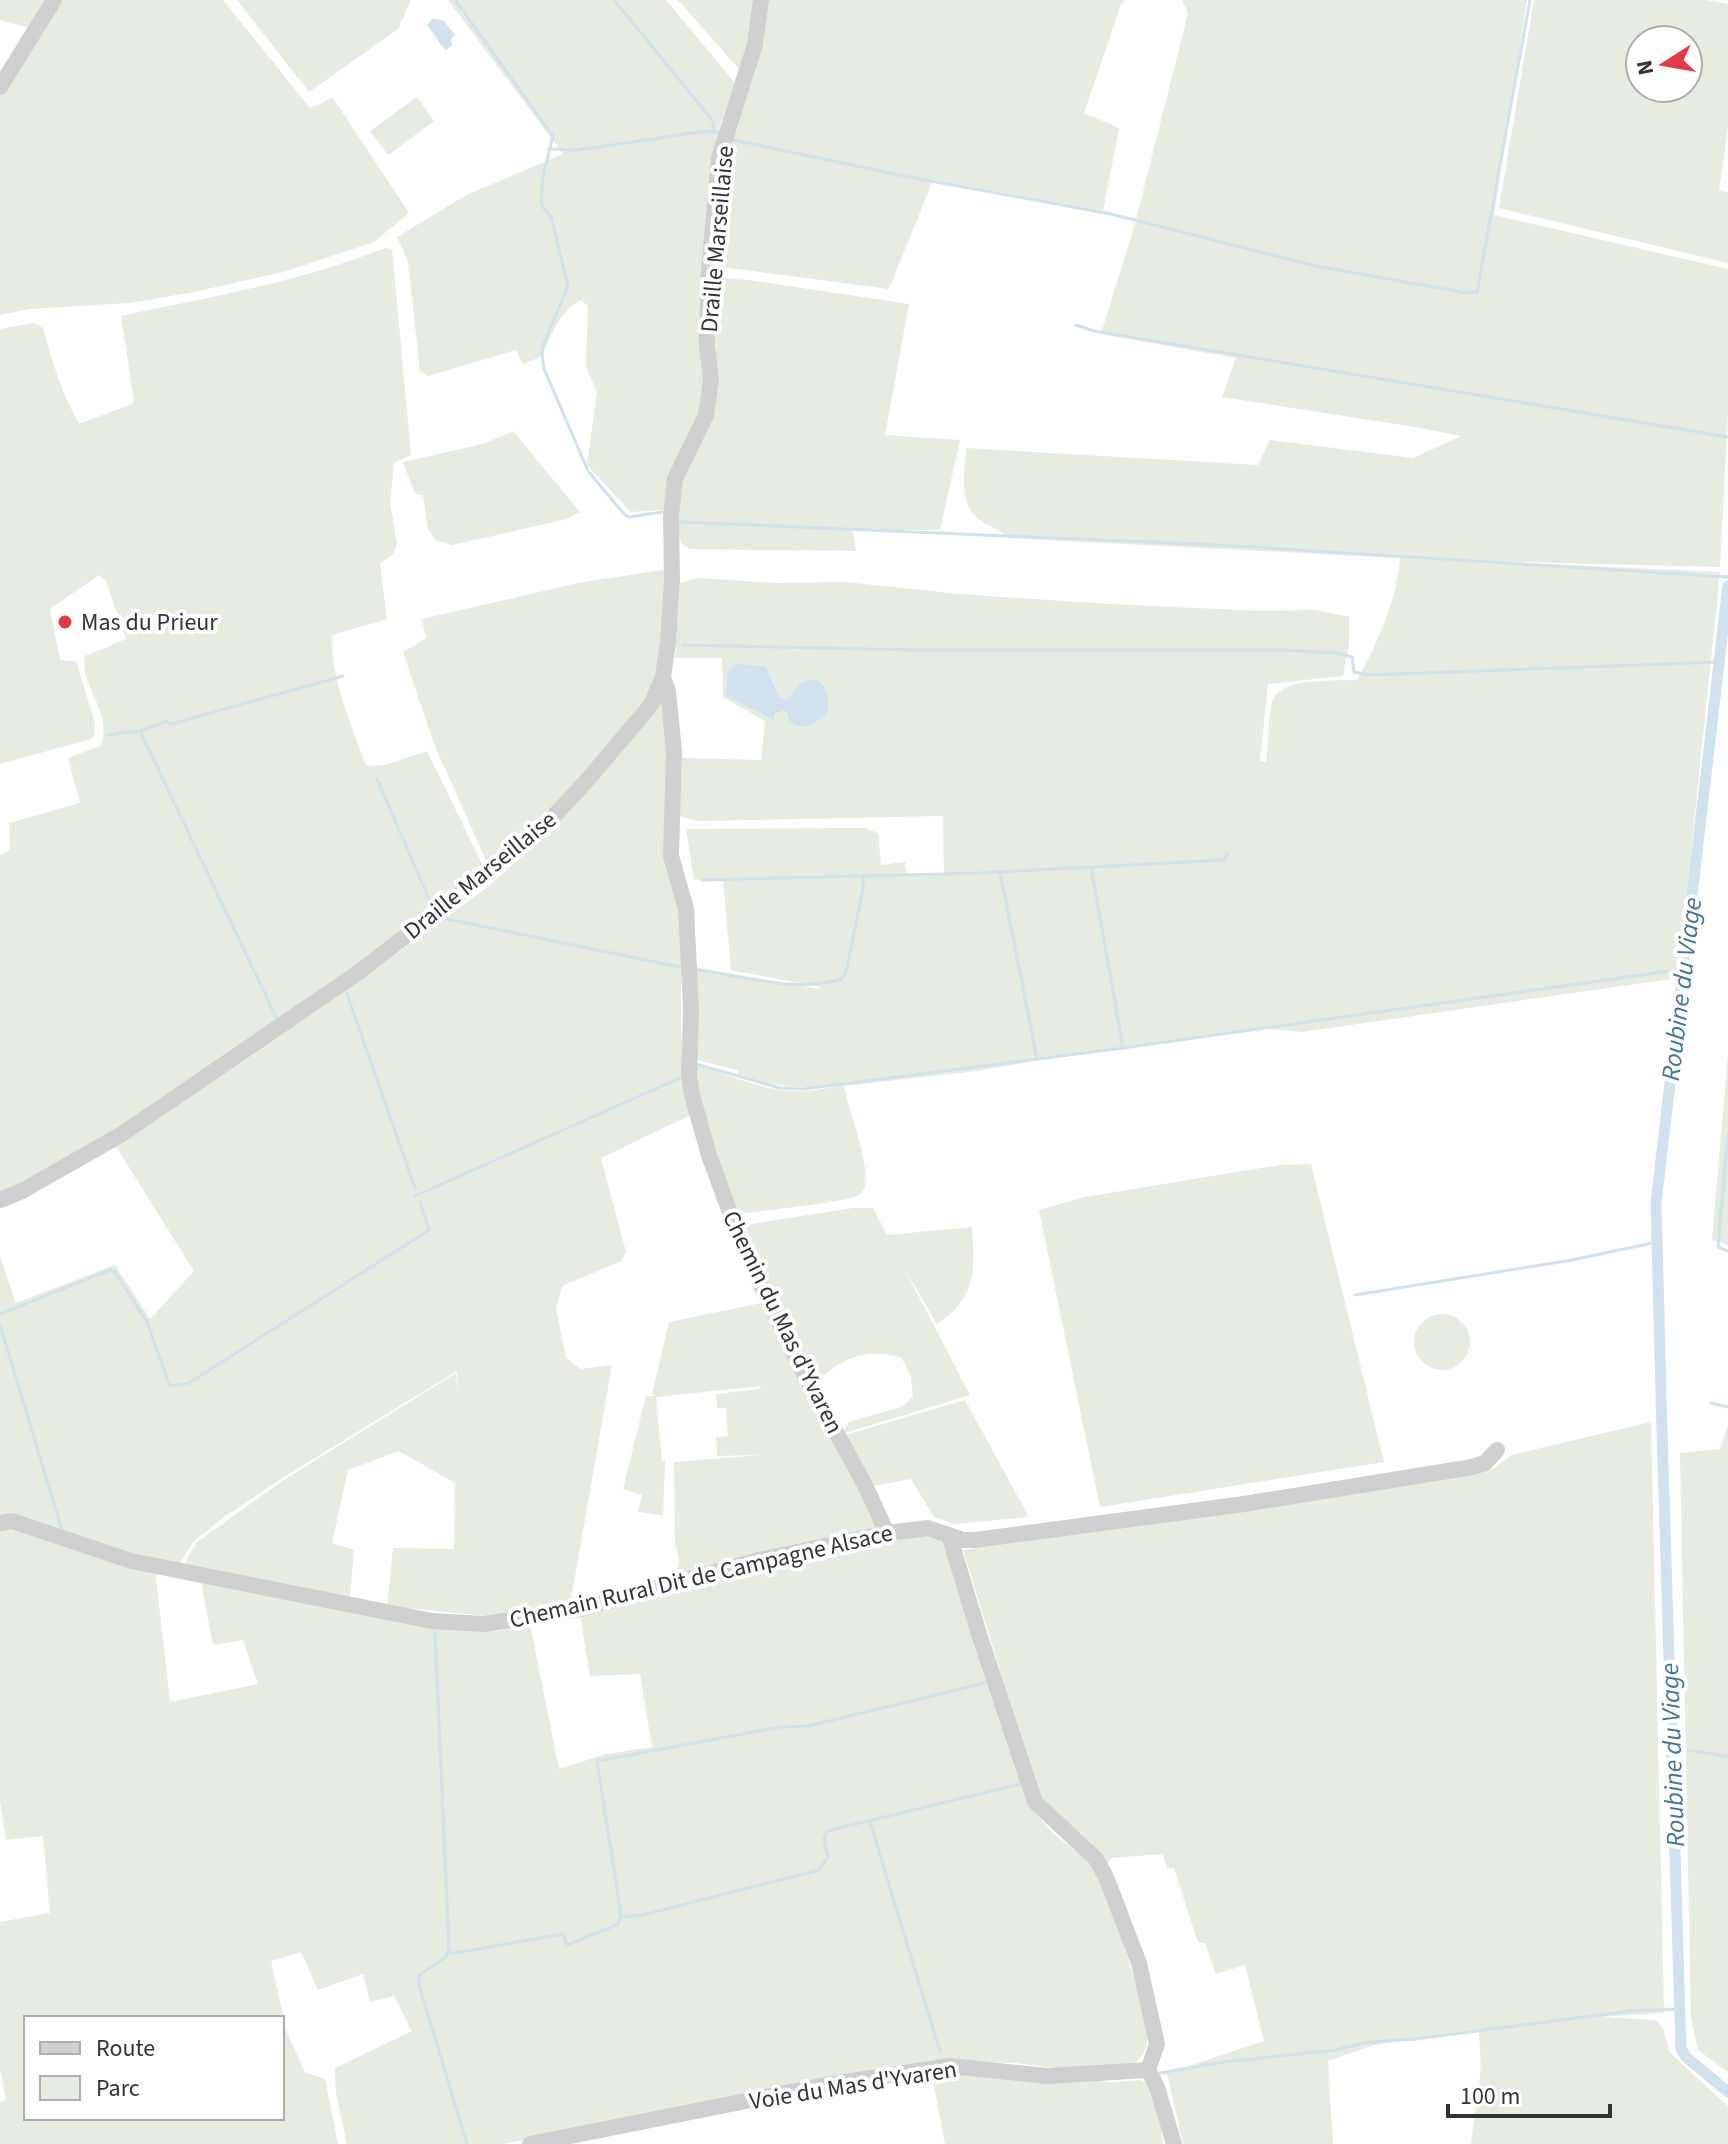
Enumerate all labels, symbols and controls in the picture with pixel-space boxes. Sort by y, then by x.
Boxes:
north arrow [1624,24,1704,104]
text: N [1628,57,1662,78]
street label: Draille Marseillaise [692,144,743,334]
place label: Mas du Prieur [81,605,218,640]
marker: Mas du Prieur [56,613,74,631]
street label: Draille Marseillaise [397,803,564,948]
water label: Roubine du Viage [1652,895,1711,1083]
street label: Chemin du Mas d'Yvaren [713,1205,852,1440]
street label: Chemain Rural Dit de Campagne Alsace [506,1515,896,1638]
water label: Roubine du Viage [1651,1662,1694,1848]
legend [24,2016,284,2120]
text: Route [96,2031,155,2066]
street label: Voie du Mas d'Yvaren [747,2052,959,2119]
scale bar [1448,2068,1610,2118]
text: Parc [96,2071,140,2106]
text: 100 m [1460,2079,1520,2114]

